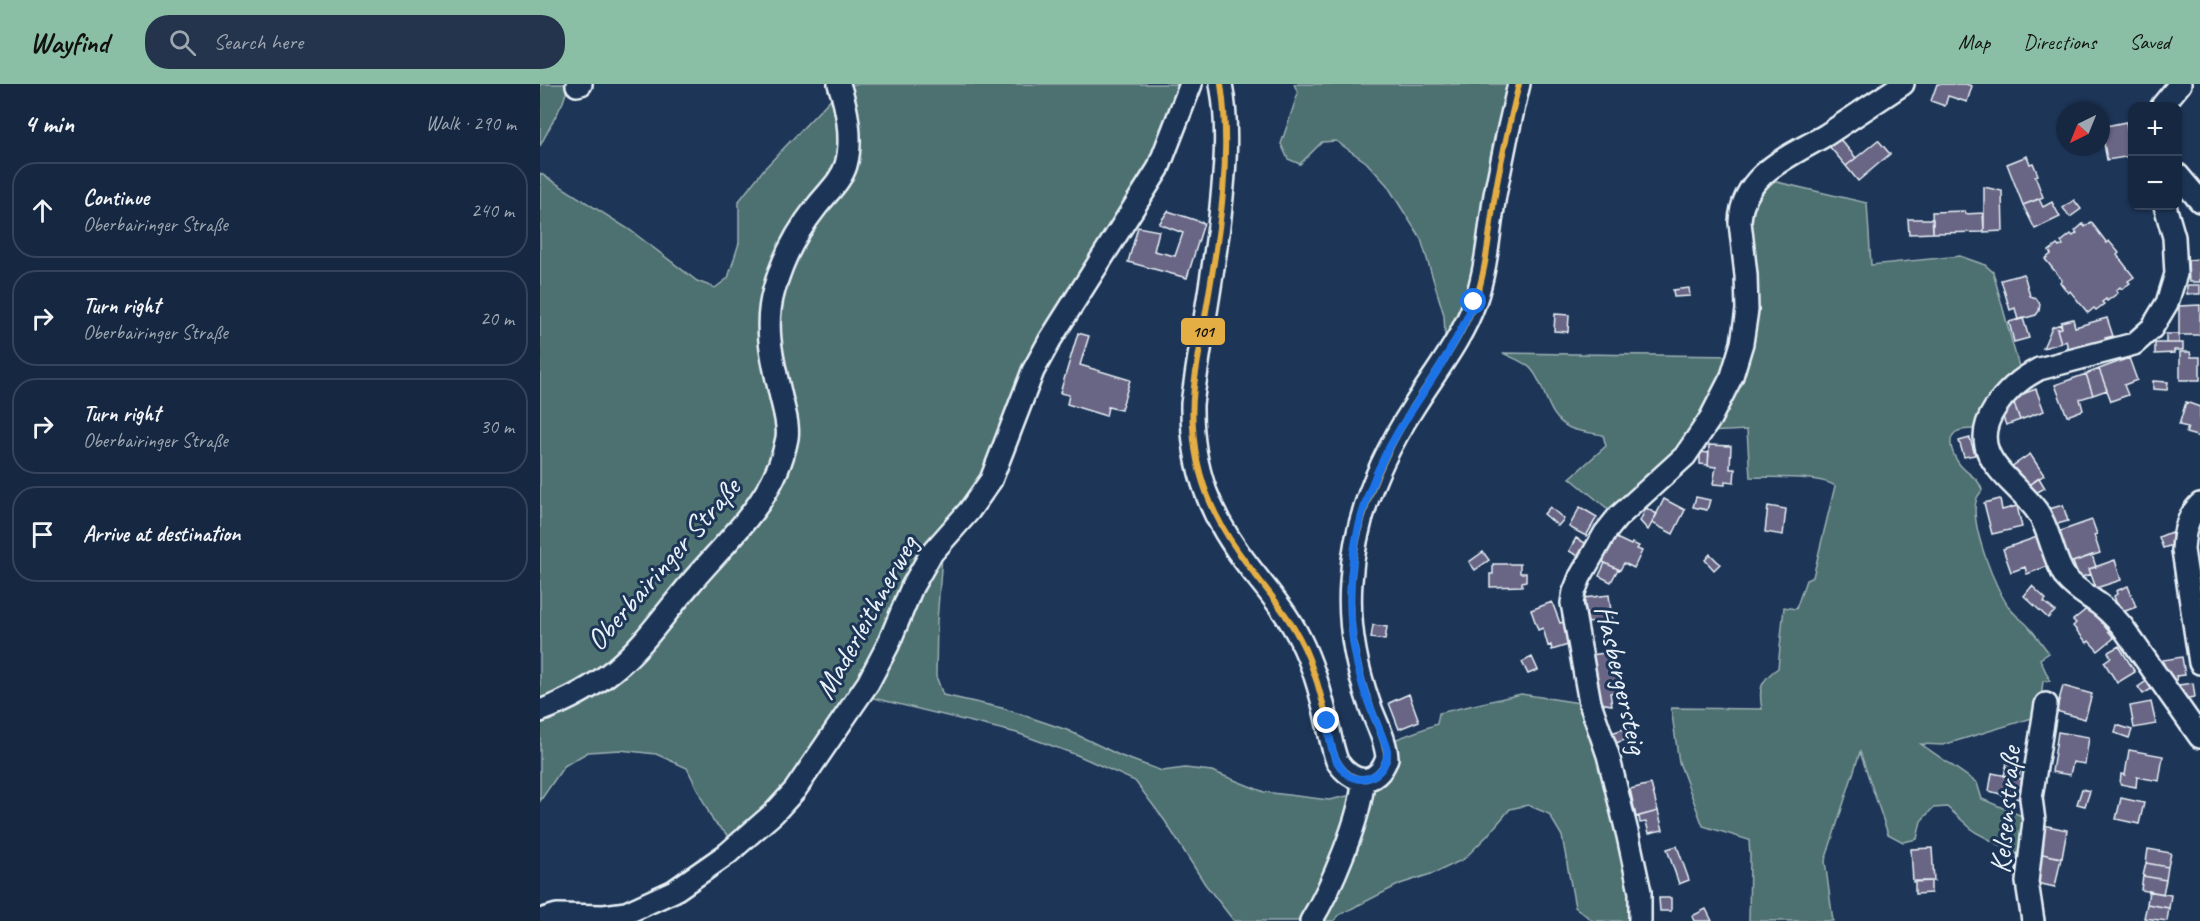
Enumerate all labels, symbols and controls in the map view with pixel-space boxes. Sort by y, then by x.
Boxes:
search box [145,15,565,69]
text: Wayfind [30,25,109,60]
icon: search [166,26,199,59]
text: Search here [214,28,303,56]
text: Map [1958,29,1990,55]
text: Directions [2023,29,2096,55]
text: Saved [2129,29,2170,55]
north arrow [2056,102,2110,156]
map controls [2128,102,2182,210]
button: + [2128,102,2182,156]
text: 4 min [24,107,74,140]
text: Walk · 290 m [426,111,516,136]
button: − [2128,156,2182,210]
text: Continue [83,184,149,212]
icon: ahead [26,194,59,227]
text: 240 m [471,198,514,223]
text: Oberbairinger Straße [83,212,228,237]
route start [1460,288,1486,314]
text: Turn right [83,292,160,320]
icon: right [26,302,59,335]
text: 20 m [480,306,514,331]
line badge: 101 [1180,317,1226,346]
text: Oberbairinger Straße [83,320,228,345]
text: 101 [1192,322,1216,342]
text: Turn right [83,400,160,428]
icon: right [26,410,59,443]
text: 30 m [480,414,514,439]
text: Oberbairinger Straße [83,428,228,453]
street label: Oberbairinger Straße [577,468,750,658]
icon: arrive [26,518,59,551]
text: Arrive at destination [83,520,240,548]
street label: Maderleithnerweg [806,527,928,705]
street label: Hasbergersteig [1586,601,1658,759]
route end [1313,707,1339,733]
street label: Kelsenstraße [1981,743,2030,875]

